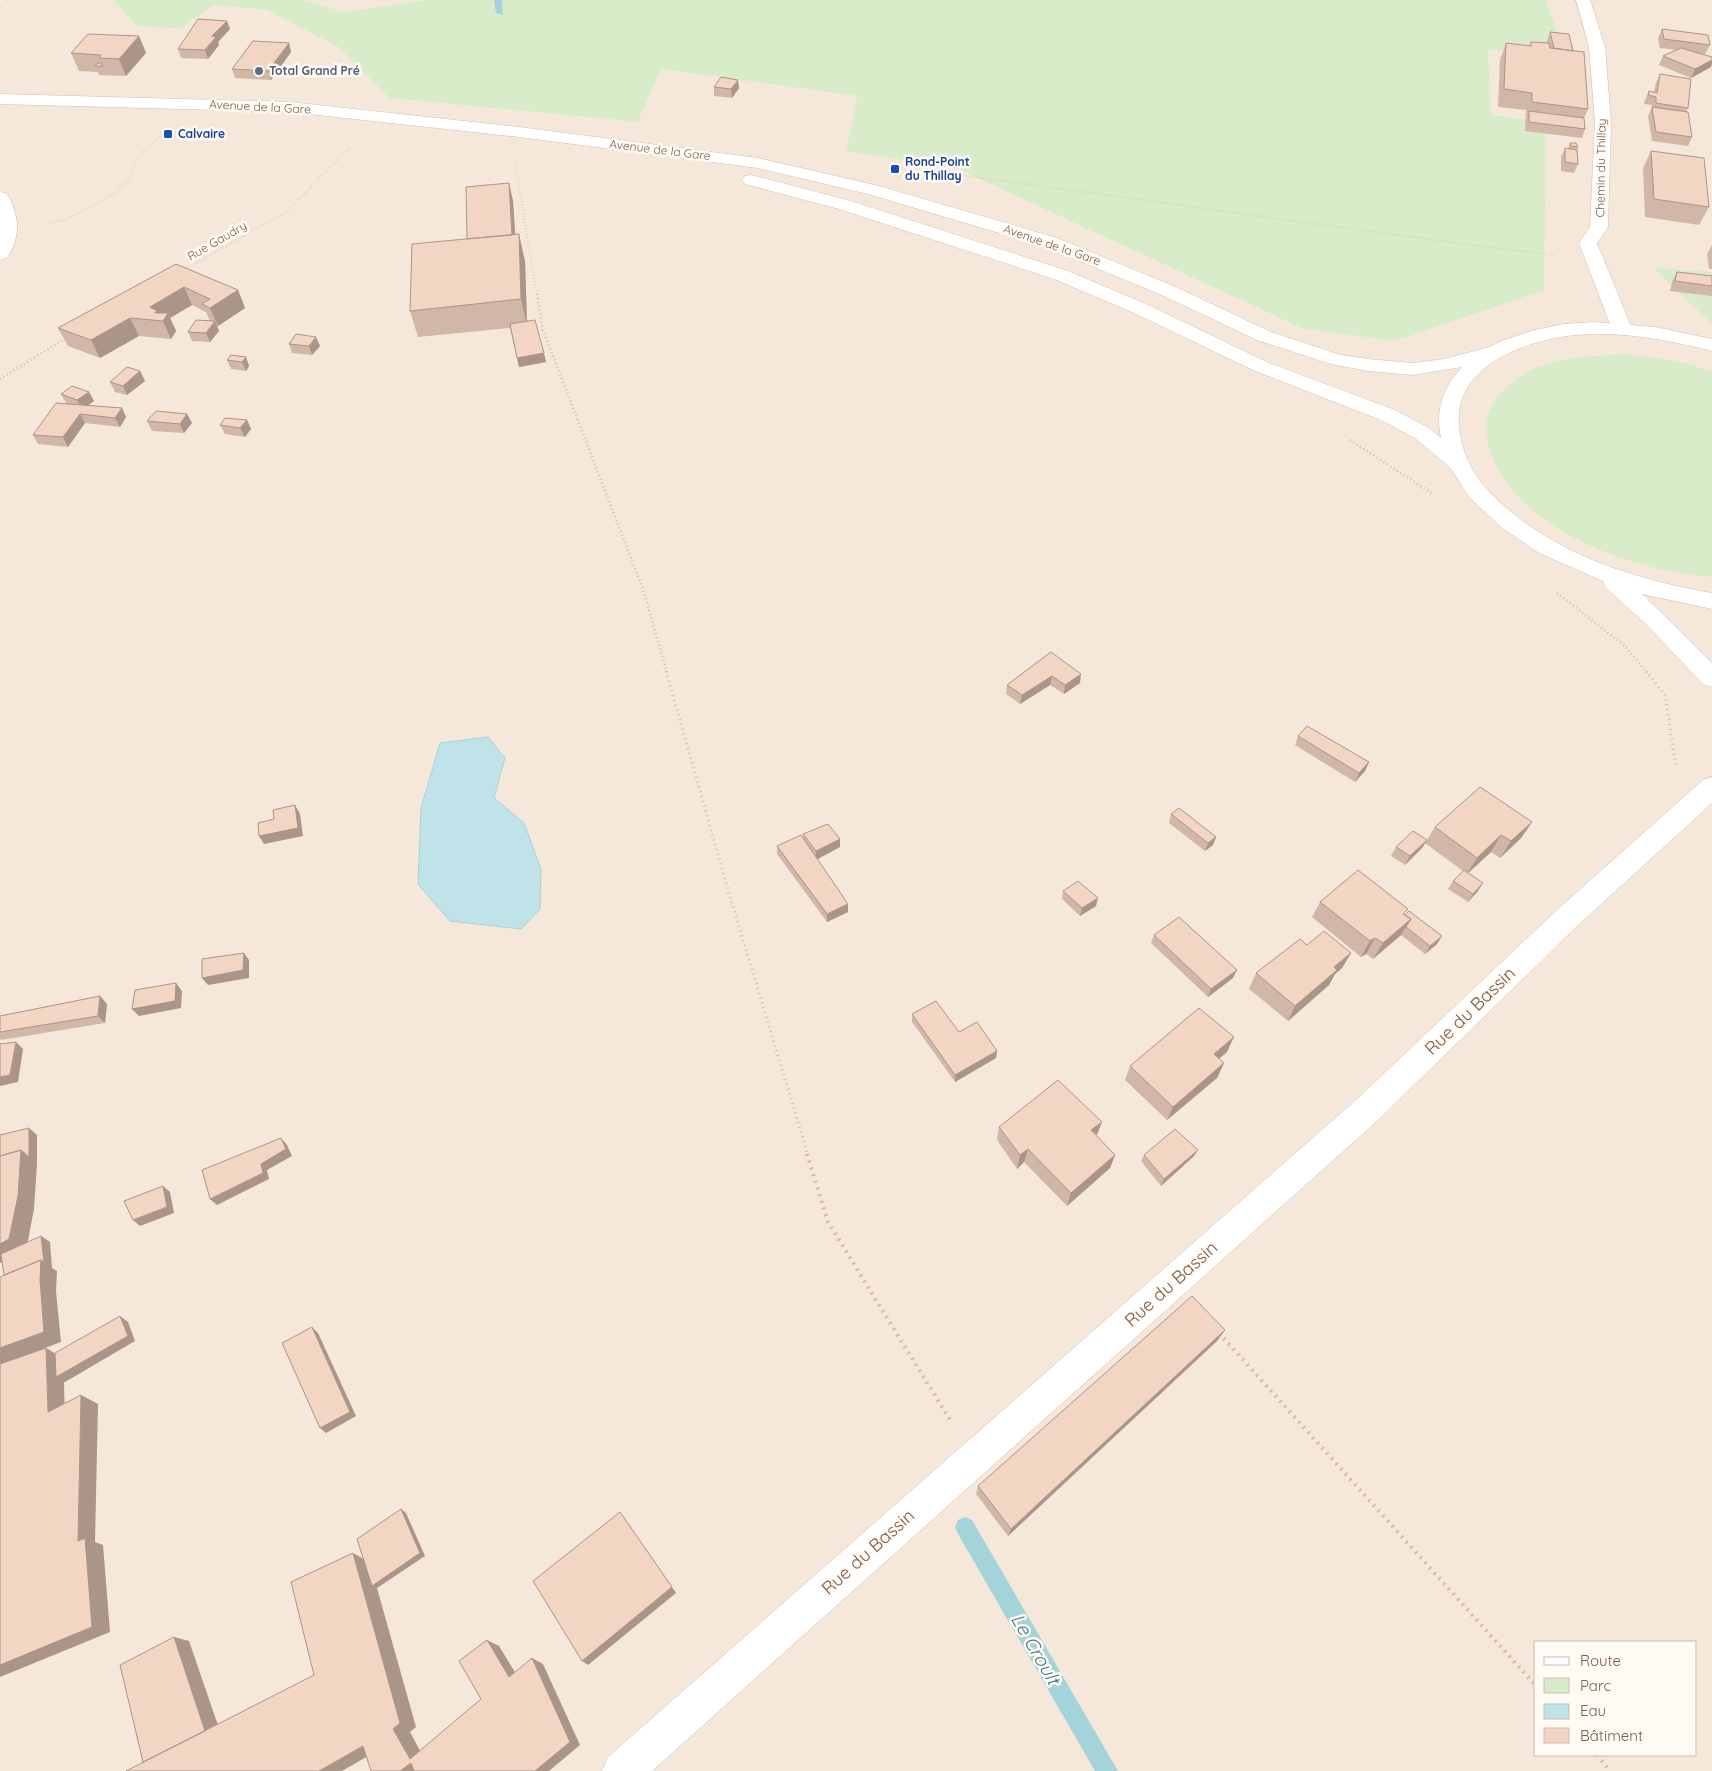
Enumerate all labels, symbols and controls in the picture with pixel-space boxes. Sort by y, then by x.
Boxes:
place label: Total Grand Pré [269,63,360,78]
marker: Total Grand Pré [253,65,265,77]
street label: Avenue de la Gare [209,96,311,117]
street label: Chemin du Thillay [1592,118,1609,218]
place label: Calvaire [178,126,225,141]
marker: Calvaire [162,128,174,140]
street label: Avenue de la Gare [609,136,712,163]
place label: Rond-Point du Thillay [905,154,970,183]
marker: Rond-Point du Thillay [889,163,901,175]
street label: Rue Gaudry [184,218,249,264]
street label: Avenue de la Gare [1002,221,1103,268]
street label: Rue du Bassin [1419,962,1520,1060]
street label: Rue du Bassin [1119,1236,1222,1331]
street label: Rue du Bassin [816,1504,919,1599]
water label: Le Croult [1006,1609,1067,1691]
legend [1534,1641,1697,1756]
text: Route [1580,1651,1621,1670]
text: Parc [1580,1676,1611,1695]
text: Eau [1580,1701,1606,1720]
text: Bâtiment [1580,1726,1643,1745]

